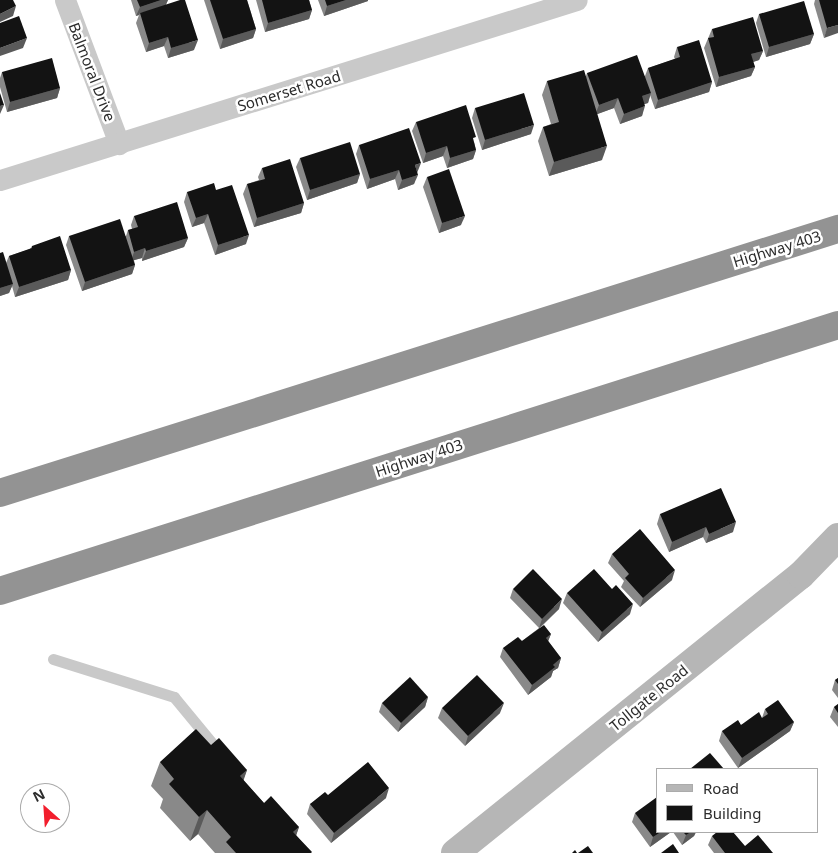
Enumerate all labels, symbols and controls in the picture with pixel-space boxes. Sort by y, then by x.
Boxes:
street label: Balmoral Drive [65,20,119,124]
street label: Somerset Road [235,67,343,115]
street label: Highway 403 [731,227,823,271]
street label: Highway 403 [373,435,465,481]
street label: Tollgate Road [606,661,692,735]
legend [656,768,818,833]
text: Road [703,778,739,798]
north arrow [20,783,70,833]
text: N [29,784,48,806]
text: Building [703,803,761,823]

